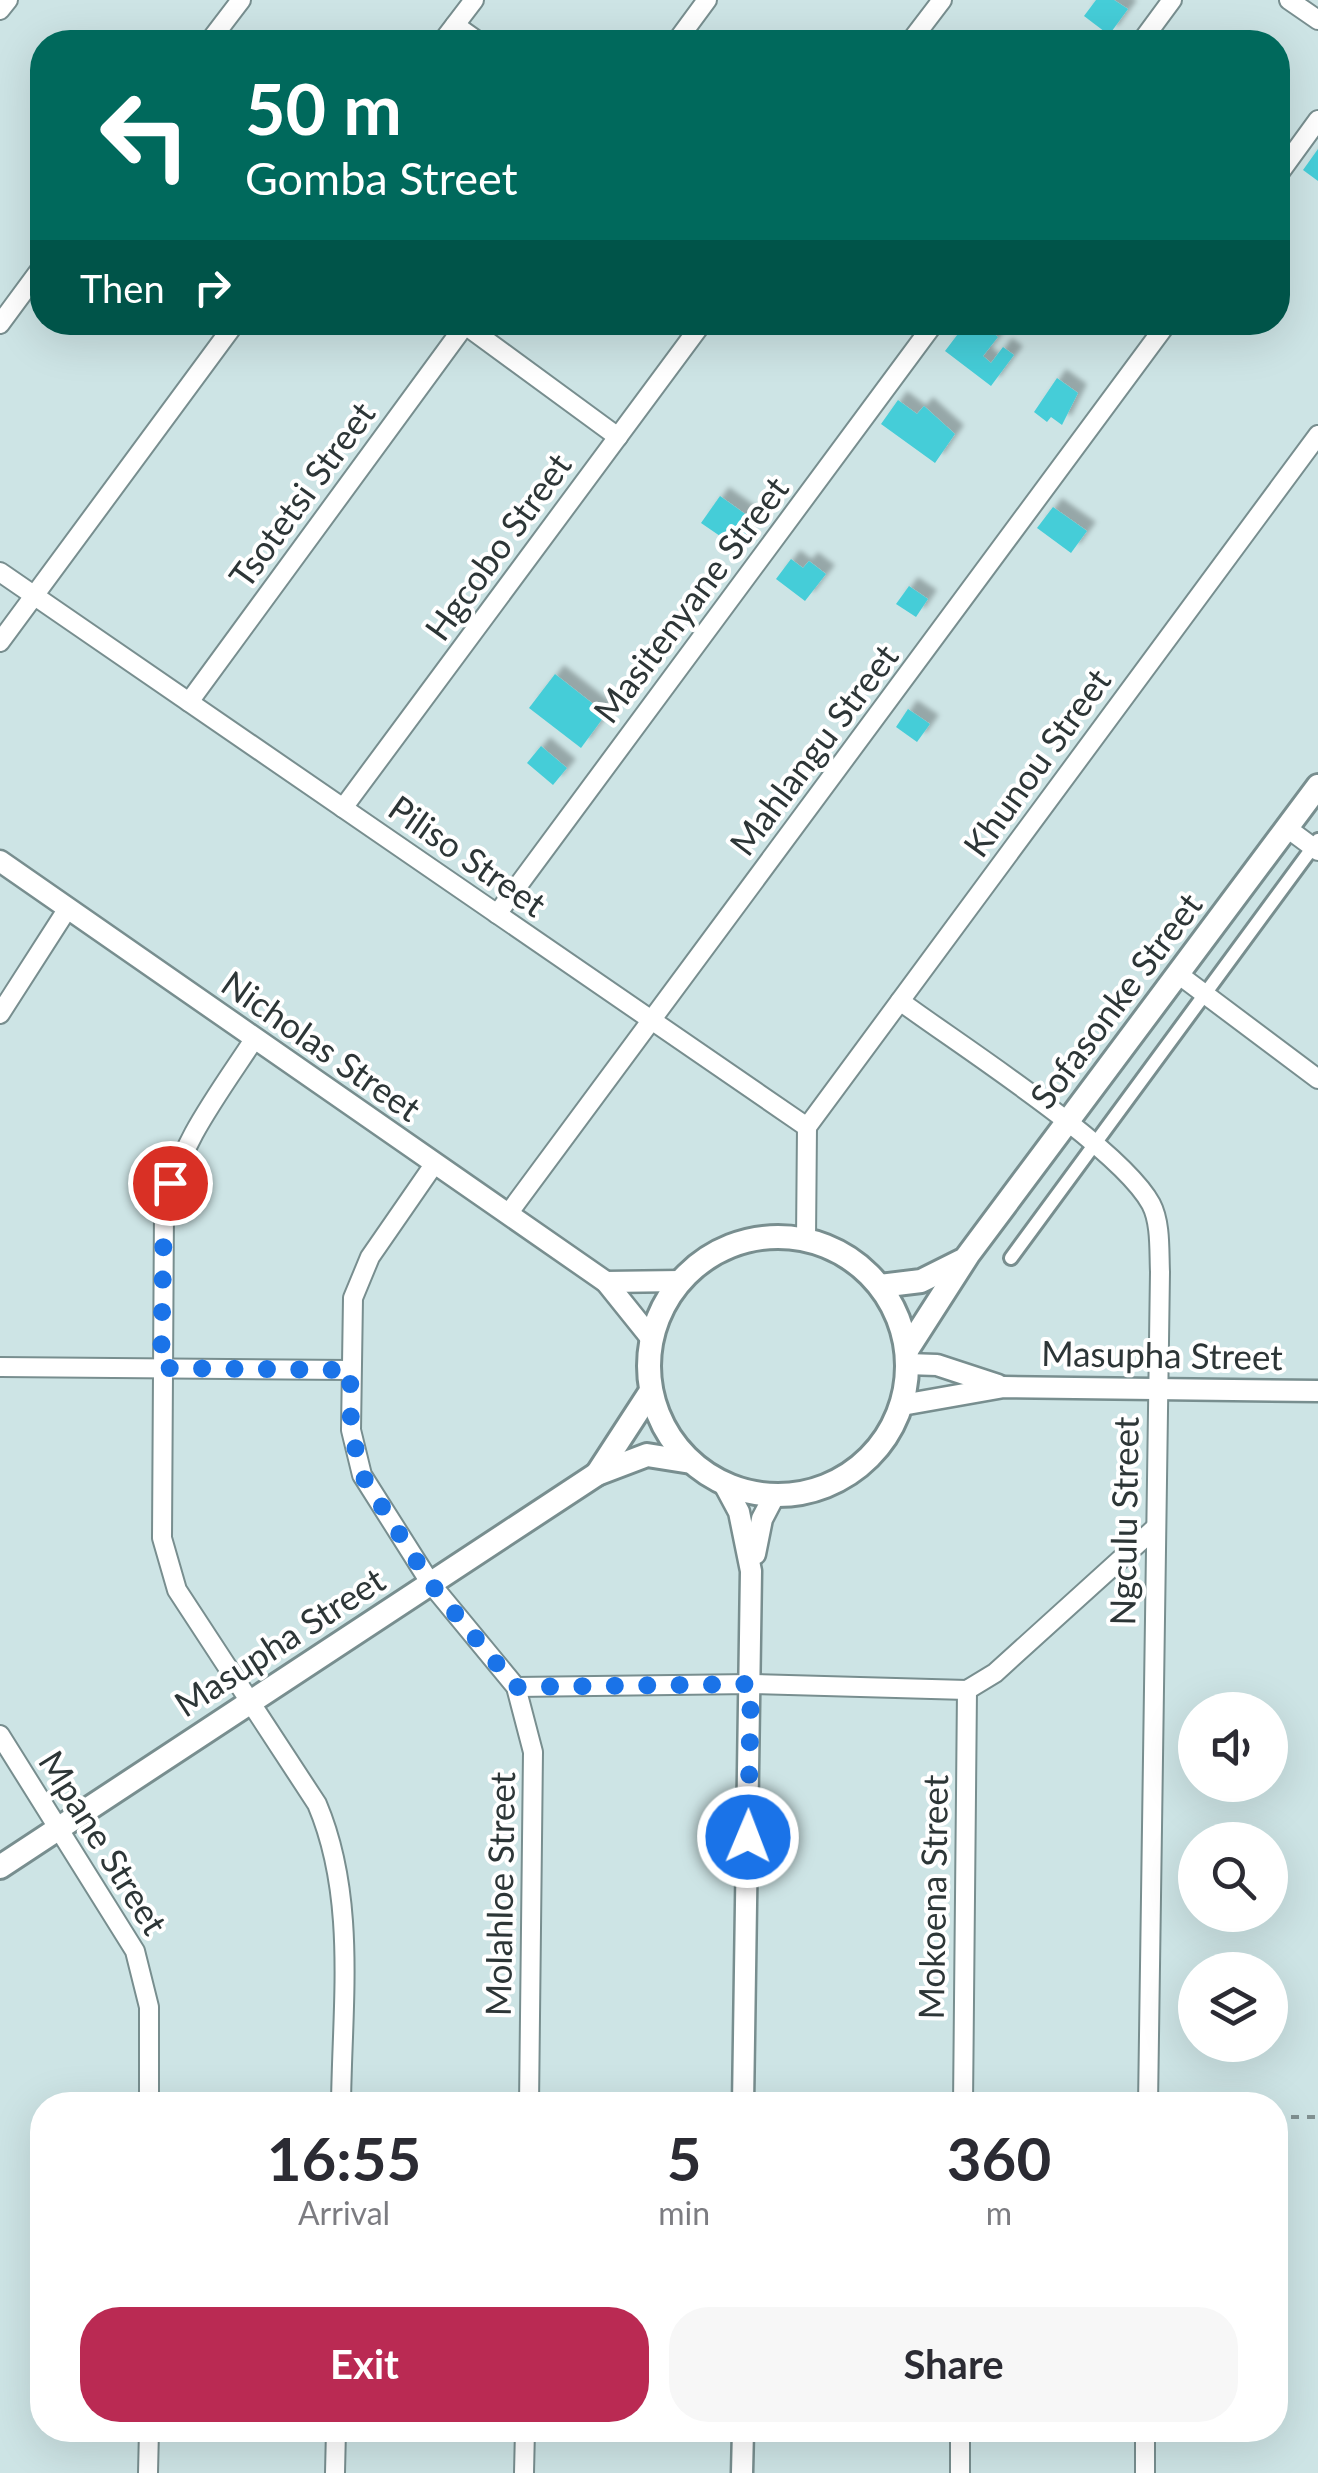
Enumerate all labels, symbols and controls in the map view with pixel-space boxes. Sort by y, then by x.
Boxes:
text: 50 m [245,66,402,150]
icon: left [80,70,210,200]
text: Gomba Street [245,151,518,205]
icon: right [185,260,240,315]
text: Then [80,265,165,311]
street label: Tsotetsi Street [220,393,383,595]
street label: Hgcobo Street [415,444,579,648]
street label: Masitenyane Street [584,467,796,730]
street label: Mahlangu Street [720,635,906,863]
street label: Khunou Street [954,659,1119,864]
street label: Piliso Street [381,786,555,925]
street label: Sofasonke Street [1020,884,1210,1116]
street label: Nicholas Street [215,961,430,1129]
pin [128,1141,213,1226]
icon: arrive [143,1156,198,1211]
street label: Masupha Street [1041,1331,1284,1377]
street label: Ngculu Street [1100,1416,1146,1626]
street label: Masupha Street [166,1557,392,1724]
map controls [1178,1692,1288,2062]
button: sound [1178,1692,1288,1802]
street label: Mpane Street [31,1743,177,1942]
street label: Molahloe Street [476,1771,522,2017]
street label: Mokoena Street [909,1774,955,2020]
position arrow [696,1785,800,1889]
button: search [1178,1822,1288,1932]
button: layers [1178,1952,1288,2062]
text: 16:55 [267,2122,421,2194]
text: 5 [667,2122,702,2194]
text: 360 [947,2122,1051,2194]
text: Arrival [298,2193,390,2232]
text: min [658,2193,710,2232]
text: m [986,2193,1012,2232]
button: Exit [80,2307,649,2422]
button: Share [669,2307,1238,2422]

